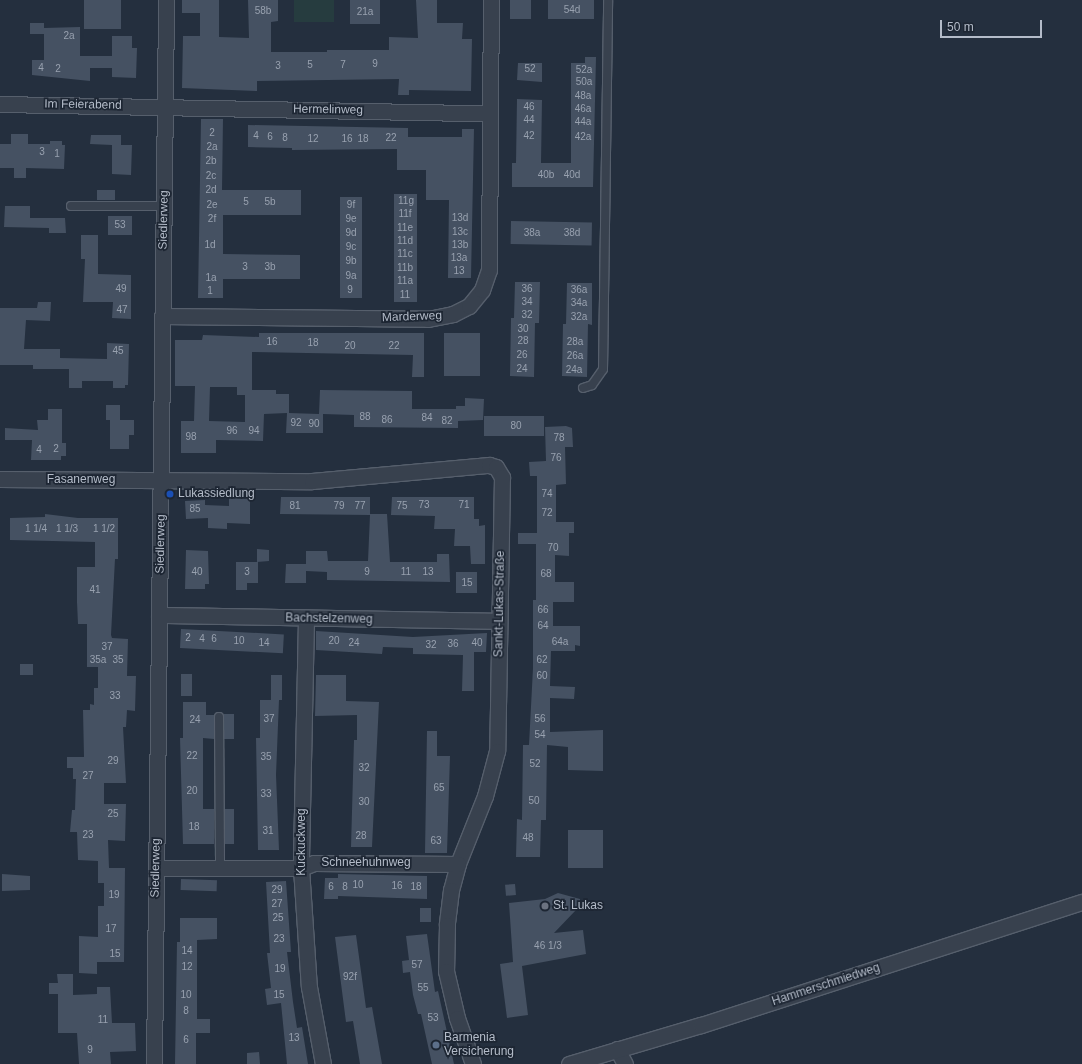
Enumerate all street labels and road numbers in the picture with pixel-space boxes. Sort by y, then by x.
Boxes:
street label: Im Feierabend [44,97,122,113]
street label: Hermelinweg [293,102,363,118]
street label: Siedlerweg [156,190,172,250]
street label: Marderweg [382,309,442,325]
street label: Fasanenweg [47,473,115,487]
street label: Siedlerweg [153,514,169,574]
street label: Sankt-Lukas-Straße [492,551,508,657]
street label: Bachstelzenweg [285,611,373,627]
street label: Kuckuckweg [295,808,309,876]
street label: Siedlerweg [148,838,164,898]
street label: Schneehuhnweg [321,856,411,870]
street label: Hammerschmiedweg [770,961,882,1009]

